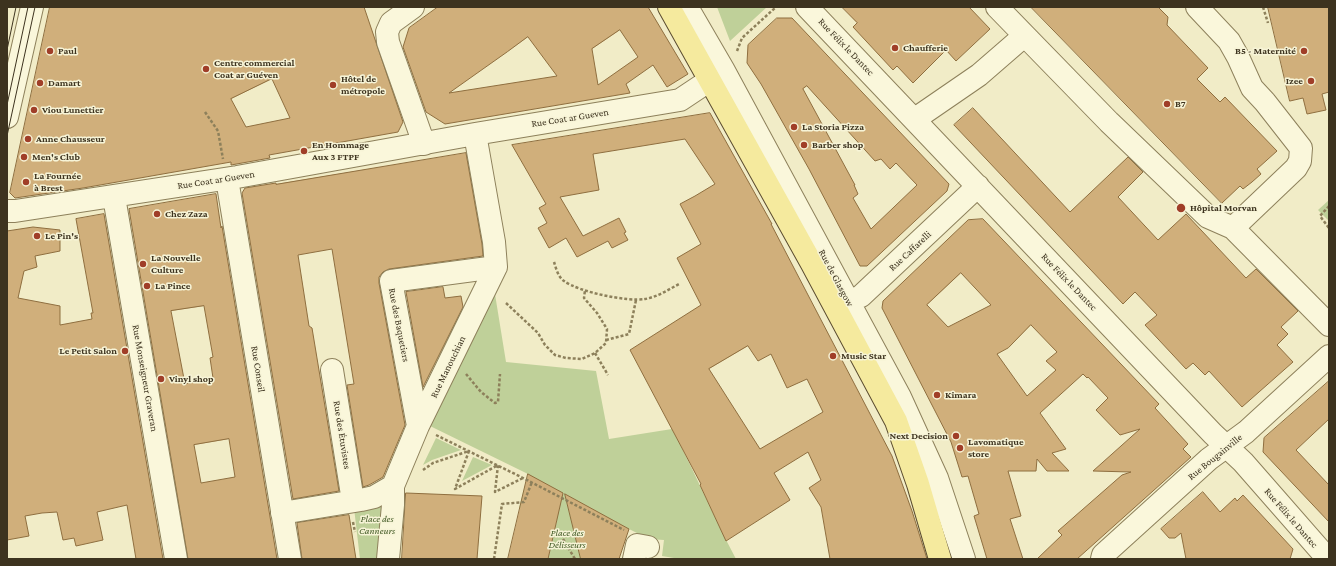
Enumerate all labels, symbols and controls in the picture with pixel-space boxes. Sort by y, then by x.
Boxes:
street label: Rue Félix le Dantec [816,16,876,78]
place label: Chaufferie [903,42,948,54]
marker: Chaufferie [890,43,900,53]
place label: Paul [58,45,77,57]
place label: B5 - Maternité [1235,45,1296,57]
marker: Paul [45,46,55,56]
marker: B5 - Maternité [1299,46,1309,56]
place label: Centre commercial Coat ar Guéven [214,57,294,80]
marker: Centre commercial Coat ar Guéven [201,64,211,74]
place label: Hôtel de métropole [341,73,385,96]
place label: Izee [1286,75,1303,87]
marker: Izee [1306,76,1316,86]
place label: Damart [48,77,81,89]
marker: Damart [35,78,45,88]
marker: Hôtel de métropole [328,80,338,90]
place label: B7 [1175,98,1186,110]
marker: B7 [1162,99,1172,109]
place label: Viou Lunettier [42,104,104,116]
marker: Viou Lunettier [29,105,39,115]
street label: Rue Coat ar Gueven [531,106,609,130]
place label: La Storia Pizza [802,121,864,133]
marker: La Storia Pizza [789,122,799,132]
place label: Anne Chausseur [36,133,105,145]
marker: Anne Chausseur [23,134,33,144]
place label: En Hommage Aux 3 FTPF [312,139,369,162]
place label: Barber shop [812,139,863,151]
marker: Barber shop [799,140,809,150]
marker: En Hommage Aux 3 FTPF [299,146,309,156]
place label: Men's Club [32,151,80,163]
marker: Men's Club [19,152,29,162]
street label: Rue Coat ar Gueven [177,168,255,192]
place label: La Fournée à Brest [34,170,81,194]
marker: La Fournée à Brest [21,177,31,187]
marker: Hôpital Morvan [1175,202,1187,214]
place label: Hôpital Morvan [1190,202,1257,214]
place label: Chez Zaza [165,208,208,220]
marker: Chez Zaza [152,209,162,219]
street label: Rue Caffarelli [886,228,934,274]
place label: Le Pin's [45,230,78,242]
marker: Le Pin's [32,231,42,241]
street label: Rue de Glasgow [816,247,856,309]
street label: Rue Félix le Dantec [1039,251,1099,313]
place label: La Nouvelle Culture [151,252,201,276]
marker: La Nouvelle Culture [138,259,148,269]
place label: La Pince [155,280,190,292]
marker: La Pince [142,281,152,291]
street label: Rue des Baquetiers [386,287,412,363]
street label: Rue Monseigneur Graveran [130,324,160,432]
street label: Rue Manouchian [428,334,468,400]
place label: Le Petit Salon [59,345,117,357]
street label: Rue Conseil [248,345,268,393]
marker: Le Petit Salon [120,346,130,356]
place label: Music Star [841,350,886,362]
marker: Music Star [828,351,838,361]
place label: Vinyl shop [169,373,214,385]
marker: Vinyl shop [156,374,166,384]
place label: Kimara [945,389,976,401]
marker: Kimara [932,390,942,400]
street label: Rue des Étuvistes [331,400,353,470]
place label: Next Decision [889,430,948,442]
marker: Next Decision [951,431,961,441]
street label: Rue Bougainville [1185,431,1245,483]
place label: Lavomatique store [968,436,1024,460]
marker: Lavomatique store [955,443,965,453]
street label: Rue Félix le Dantec [1262,486,1320,550]
park label: Place des Canneurs [359,513,395,536]
park label: Place des Délisseurs [548,527,586,550]

